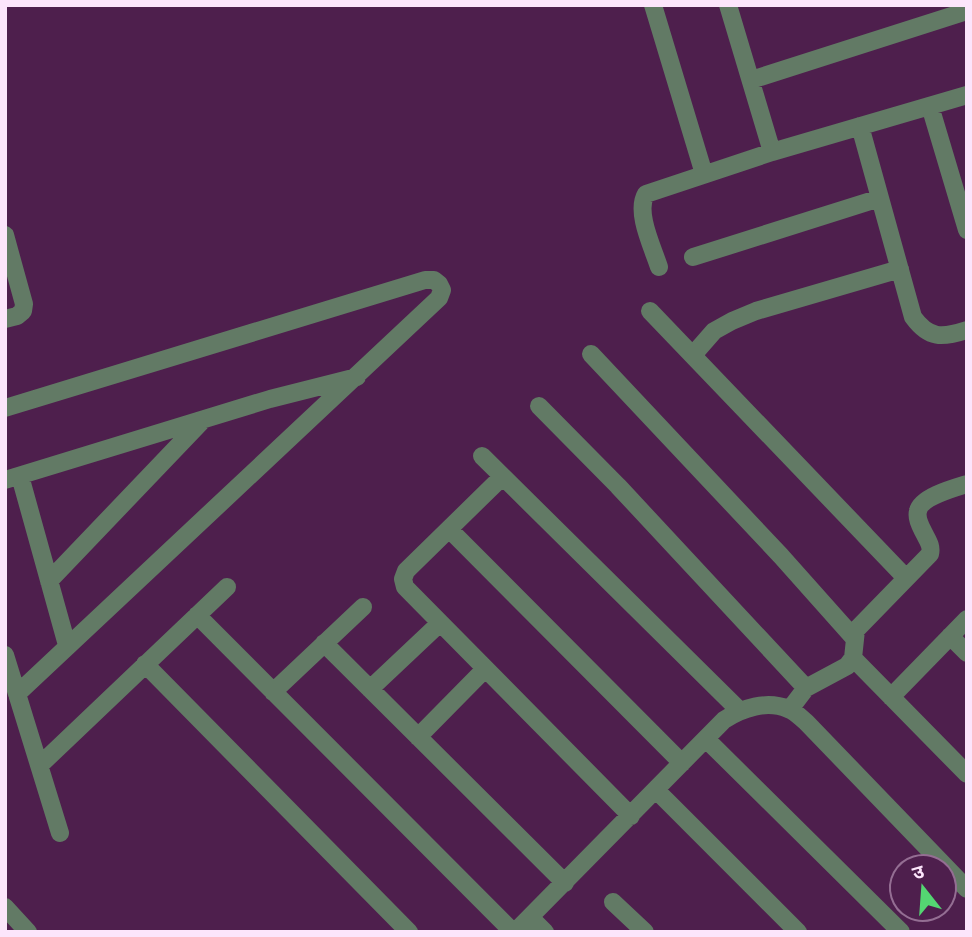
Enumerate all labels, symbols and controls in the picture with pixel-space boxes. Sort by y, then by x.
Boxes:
north arrow [888,853,958,923]
text: उ [908,856,928,887]

